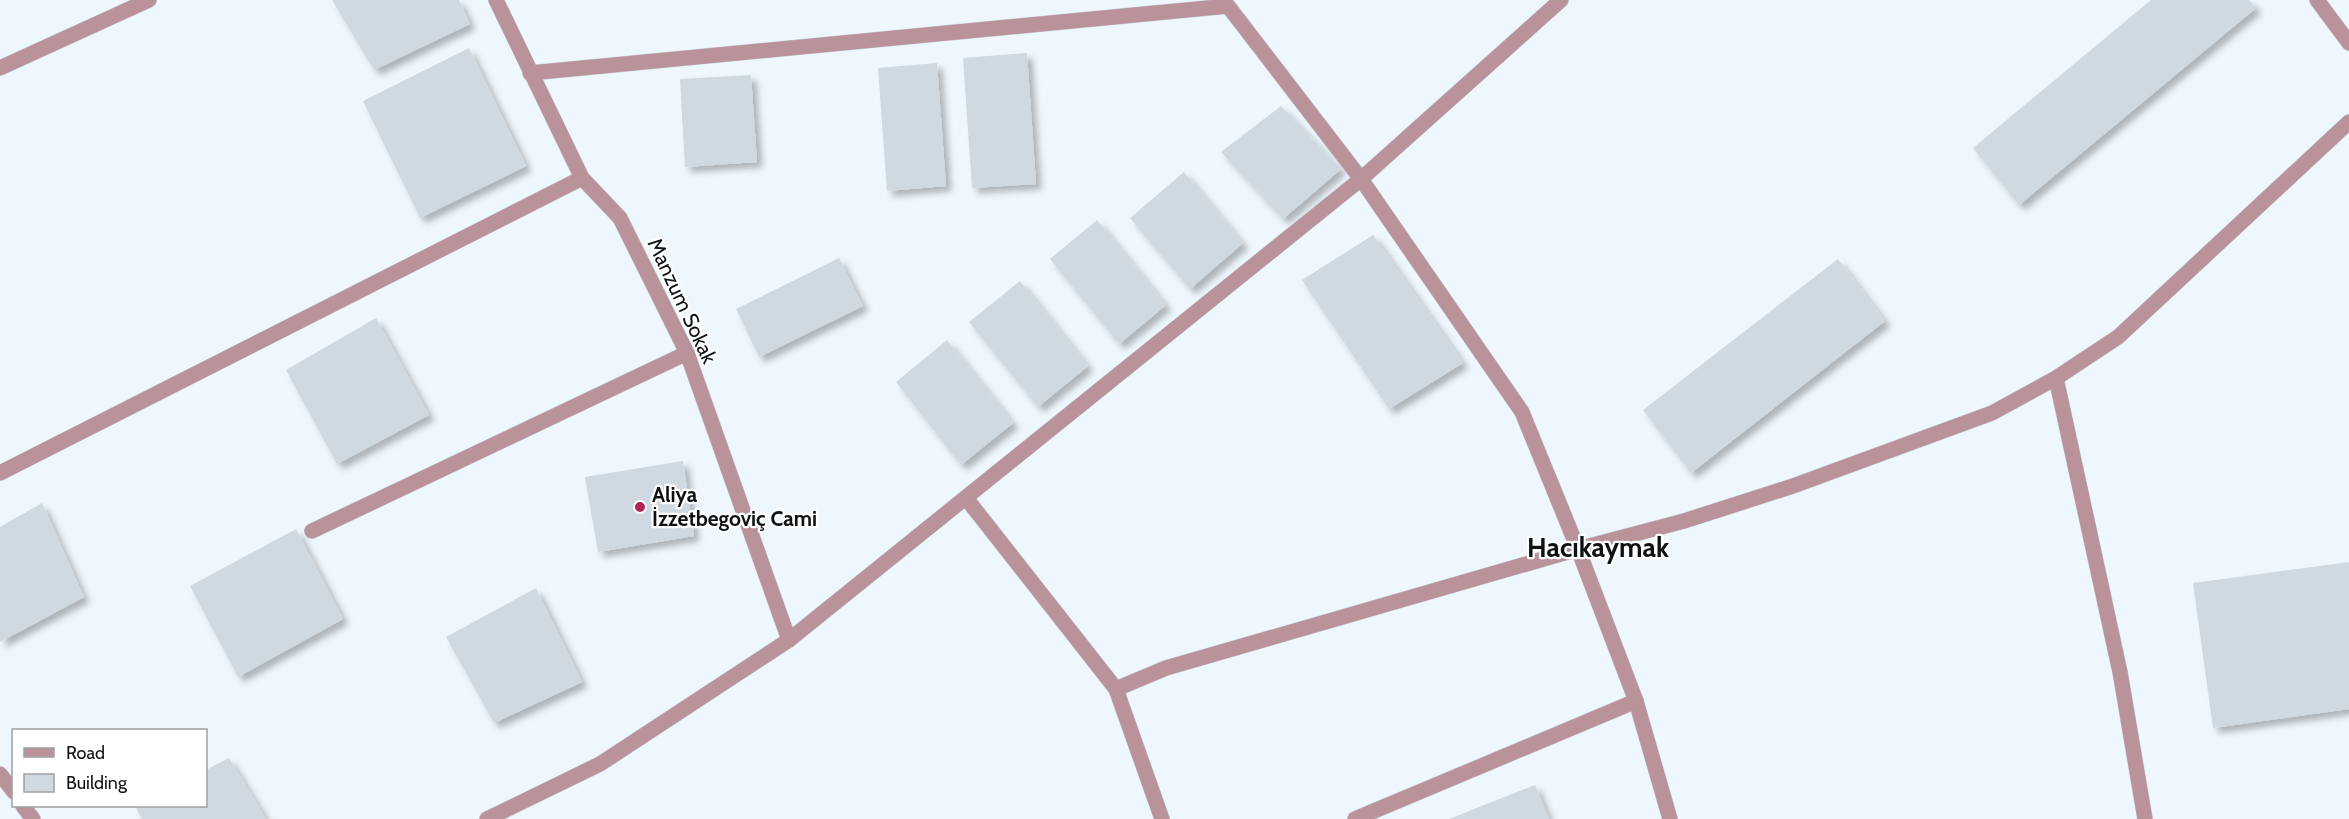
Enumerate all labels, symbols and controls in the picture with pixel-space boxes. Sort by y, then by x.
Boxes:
street label: Manzum Sokak [643,234,723,368]
place label: Aliya İzzetbegoviç Cami [652,482,817,531]
marker: Aliya İzzetbegoviç Cami [633,500,647,514]
district label: Hacıkaymak [1527,531,1669,564]
legend [12,729,207,807]
text: Road [66,742,105,764]
text: Building [66,772,128,794]

